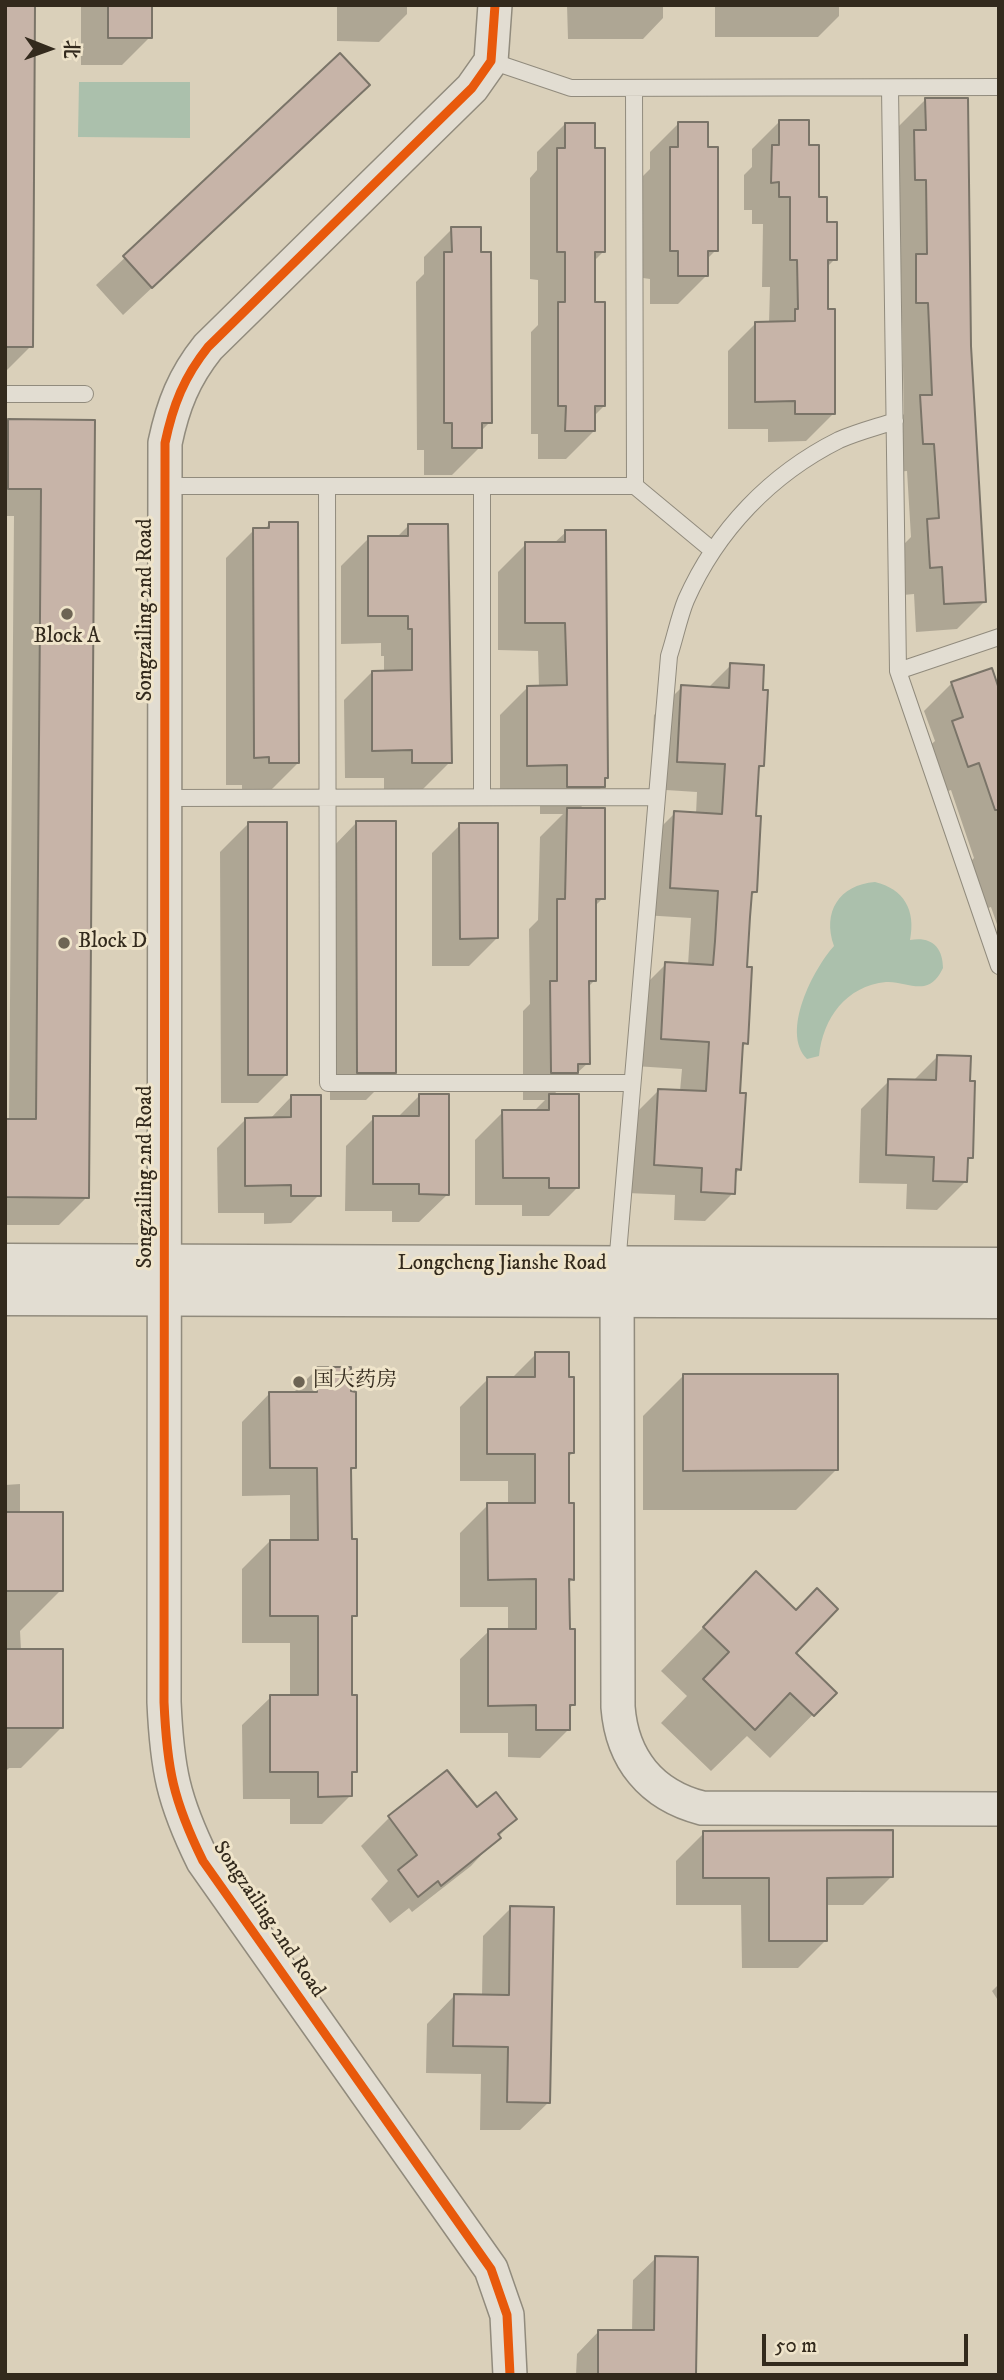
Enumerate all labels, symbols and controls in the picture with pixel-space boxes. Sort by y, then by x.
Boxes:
north arrow [14,14,84,84]
text: 北 [59,40,82,59]
street label: Songzailing 2nd Road [134,519,160,701]
marker: Block A [59,606,75,622]
place label: Block A [34,625,100,651]
place label: Block D [78,930,147,956]
marker: Block D [56,935,72,951]
street label: Songzailing 2nd Road [134,1086,160,1268]
street label: Longcheng Jianshe Road [398,1252,606,1278]
place label: 国大药房 [313,1369,397,1395]
marker: 国大药房 [291,1374,307,1390]
street label: Songzailing 2nd Road [206,1837,330,2003]
scale bar [766,2320,972,2364]
text: 50 m [775,2333,817,2359]

